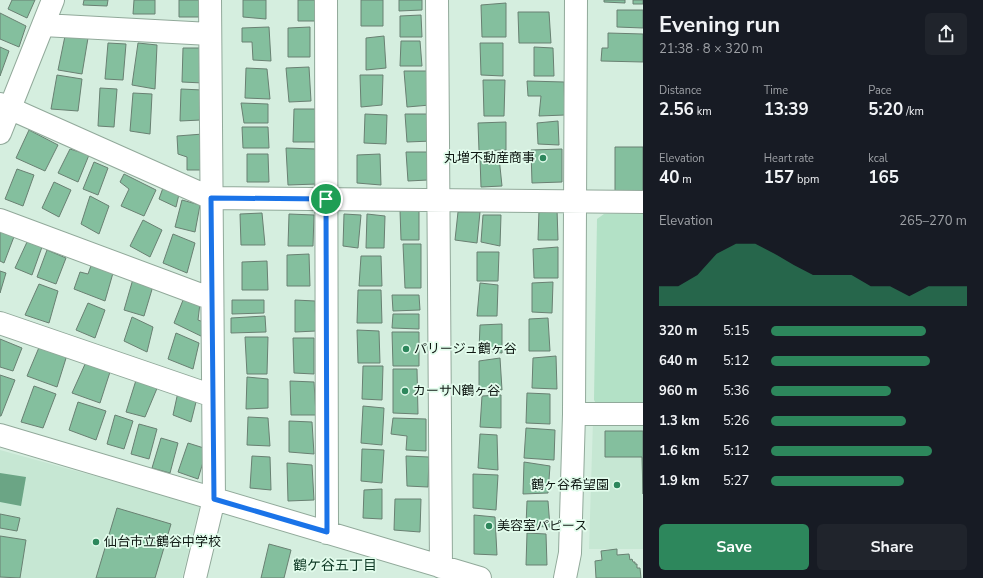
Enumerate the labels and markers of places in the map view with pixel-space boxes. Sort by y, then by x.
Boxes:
place label: 丸増不動産商事 [444,149,535,167]
marker: 丸増不動産商事 [538,153,548,163]
pin [309,182,343,216]
place label: パリージュ鶴ヶ谷 [414,340,517,358]
marker: パリージュ鶴ヶ谷 [401,344,411,354]
place label: カーサN鶴ヶ谷 [413,382,500,400]
marker: カーサN鶴ヶ谷 [400,386,410,396]
place label: 鶴ヶ谷希望園 [531,476,609,494]
marker: 鶴ヶ谷希望園 [612,480,622,490]
place label: 美容室パピース [497,517,587,535]
marker: 美容室パピース [484,521,494,531]
place label: 仙台市立鶴谷中学校 [104,533,221,551]
marker: 仙台市立鶴谷中学校 [91,537,101,547]

